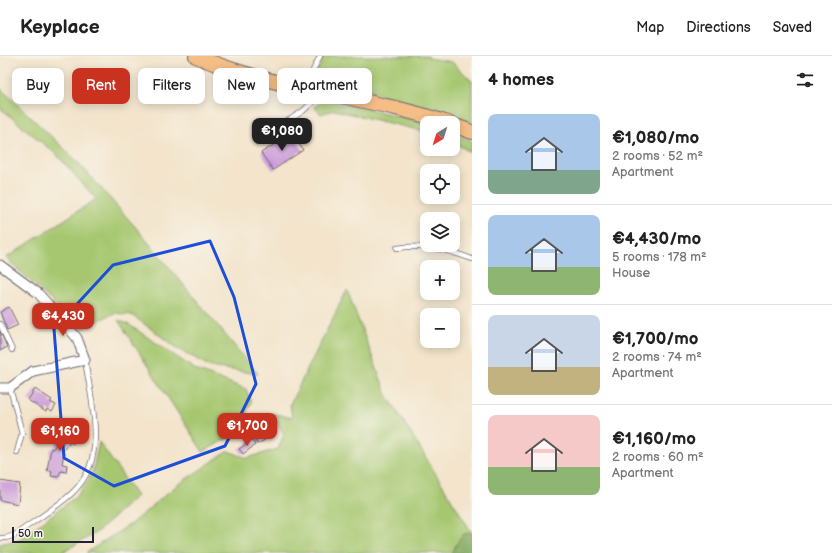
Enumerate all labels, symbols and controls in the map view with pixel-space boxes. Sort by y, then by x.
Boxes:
text: Keyplace [20,16,100,39]
text: Map [636,19,664,36]
text: Directions [686,19,751,36]
text: Saved [773,19,812,36]
chip: Buy [12,68,64,104]
chip: Rent [72,68,130,104]
chip: Filters [138,68,205,104]
chip: New [213,68,269,104]
chip: Apartment [277,68,372,104]
icon: filters [794,69,816,91]
text: 4 homes [488,70,554,90]
north arrow [420,116,460,156]
map controls [420,116,460,348]
pin: €1,080 [249,118,315,152]
text: €1,080 [261,123,303,139]
text: €1,080/mo [612,128,699,148]
icon: home [520,130,568,178]
text: 2 rooms · 52 m² [612,148,703,164]
button: locate [420,164,460,204]
text: Apartment [612,164,673,180]
button: layers [420,212,460,252]
text: €4,430/mo [612,229,701,249]
icon: home [520,231,568,279]
text: 5 rooms · 178 m² [612,249,707,265]
button: + [420,260,460,300]
text: House [612,265,650,281]
pin: €4,430 [30,303,96,337]
text: €4,430 [41,308,85,324]
button: − [420,308,460,348]
text: €1,700/mo [612,329,698,349]
icon: home [520,331,568,379]
text: 2 rooms · 74 m² [612,349,702,365]
text: Apartment [612,365,673,381]
pin: €1,700 [214,413,280,447]
pin: €1,160 [27,418,93,452]
text: €1,700 [226,418,268,434]
text: €1,160 [40,423,80,439]
text: €1,160/mo [612,429,696,449]
icon: home [520,431,568,479]
text: 2 rooms · 60 m² [612,449,704,465]
text: Apartment [612,465,673,481]
scale bar [12,525,94,544]
text: 50 m [18,527,43,540]

